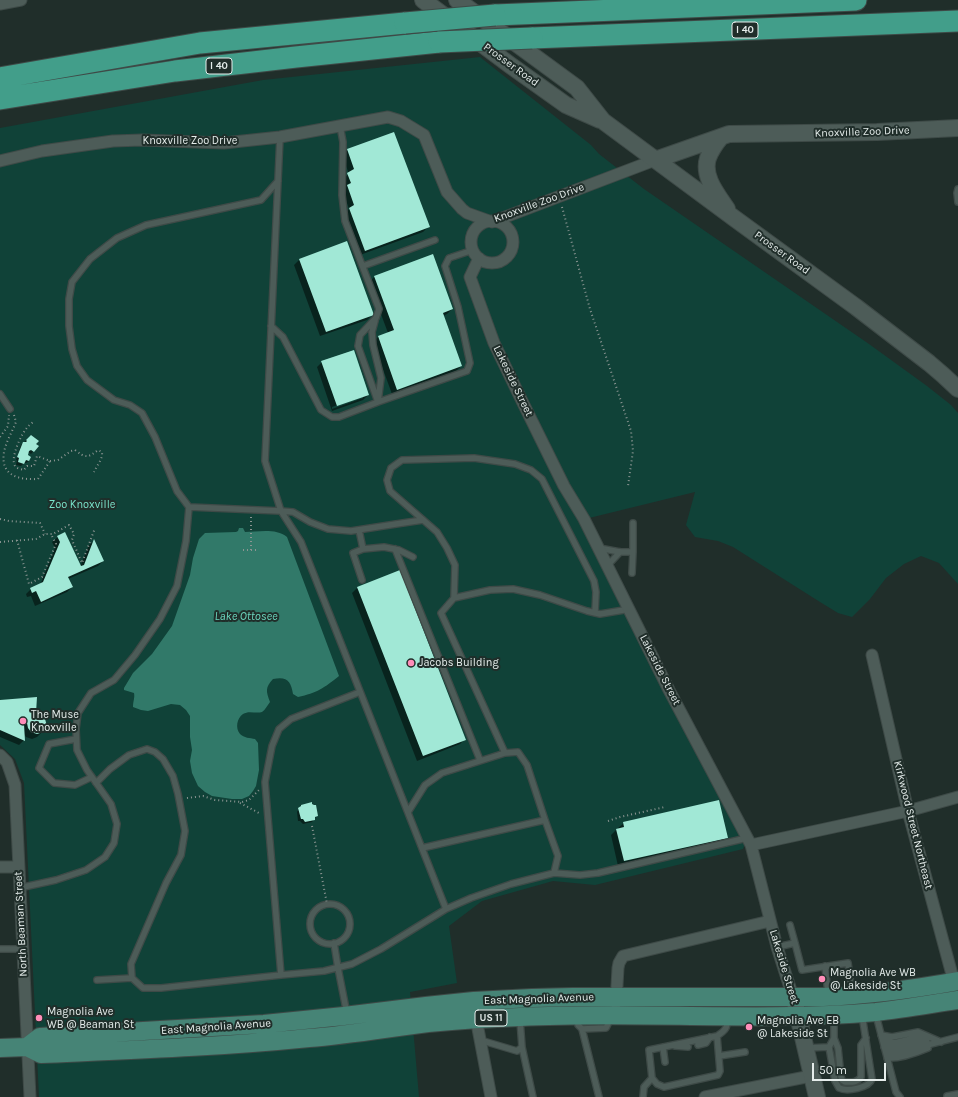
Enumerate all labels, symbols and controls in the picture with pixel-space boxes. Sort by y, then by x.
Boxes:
road number: I 40 [732,22,758,38]
street label: Prosser Road [481,40,541,90]
road number: I 40 [206,58,232,74]
street label: Knoxville Zoo Drive [814,124,910,140]
street label: Knoxville Zoo Drive [142,134,238,148]
street label: Knoxville Zoo Drive [492,181,586,225]
street label: Prosser Road [752,228,812,278]
street label: Lakeside Street [490,343,536,419]
park label: Zoo Knoxville [49,498,115,512]
water label: Lake Ottosee [214,610,278,624]
street label: Lakeside Street [637,633,683,707]
place label: Jacobs Building [419,656,499,670]
marker: Jacobs Building [406,658,416,668]
place label: The Muse Knoxville [31,708,79,734]
marker: The Muse Knoxville [18,716,28,726]
street label: Kirkwood Street Northeast [891,759,935,891]
street label: North Beaman Street [12,871,30,977]
street label: Lakeside Street [766,928,802,1006]
place label: Magnolia Ave WB @ Lakeside St [830,966,916,992]
marker: Magnolia Ave WB @ Lakeside St [817,974,827,984]
street label: East Magnolia Avenue [484,990,594,1008]
place label: Magnolia Ave WB @ Beaman St [47,1005,134,1031]
road number: US 11 [475,1010,507,1026]
marker: Magnolia Ave WB @ Beaman St [34,1013,44,1023]
place label: Magnolia Ave EB @ Lakeside St [757,1014,839,1040]
street label: East Magnolia Avenue [161,1017,271,1037]
marker: Magnolia Ave EB @ Lakeside St [744,1022,754,1032]
scale bar [814,1055,888,1081]
text: 50 m [819,1063,847,1077]

